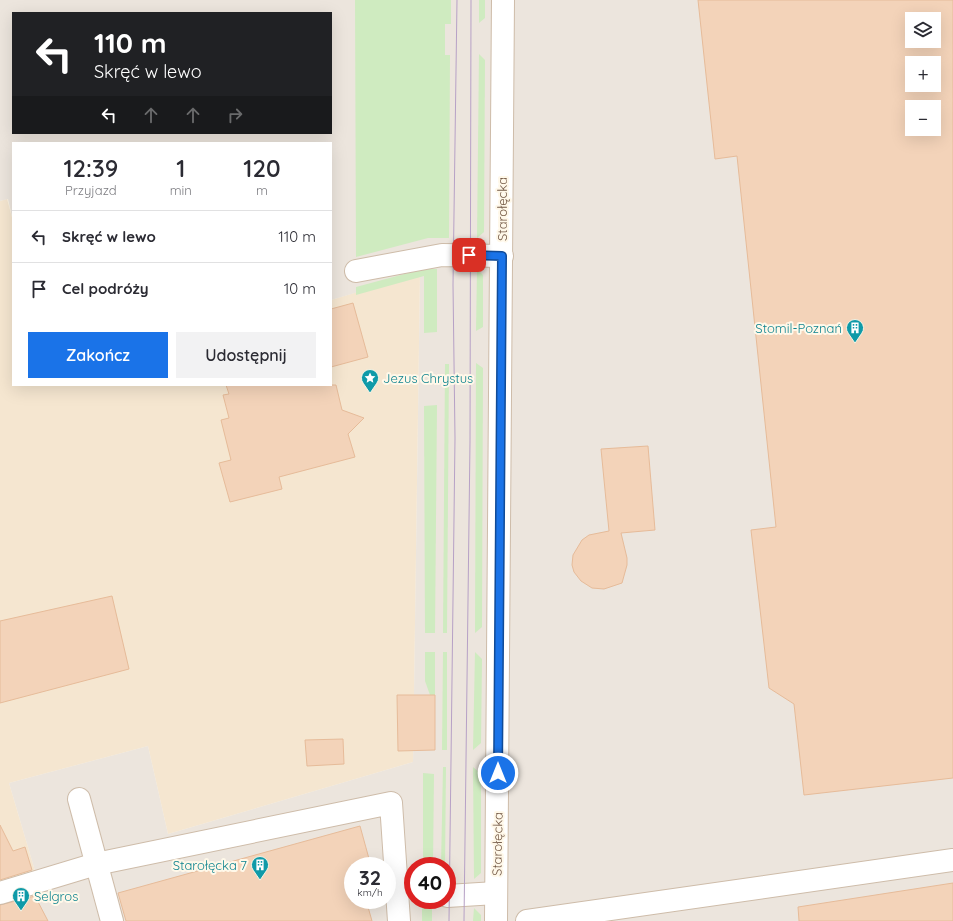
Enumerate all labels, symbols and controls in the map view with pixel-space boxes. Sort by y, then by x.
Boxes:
map controls [905,12,941,136]
button: layers [905,12,941,48]
text: 110 m [94,25,167,60]
icon: left [28,28,80,80]
button: + [905,56,941,92]
text: Skręć w lewo [94,60,202,83]
button: − [905,100,941,136]
icon: left [98,104,120,126]
icon: ahead [140,104,162,126]
icon: ahead [182,104,204,126]
icon: right [224,104,246,126]
text: 12:39 [63,153,118,183]
text: 1 [176,153,185,183]
text: 120 [243,153,281,183]
street label: Starołęcka [494,177,510,241]
text: Przyjazd [65,182,117,198]
text: min [170,182,192,198]
text: m [256,182,268,198]
icon: left [28,226,50,248]
text: Skręć w lewo [62,227,156,246]
text: 110 m [278,227,316,246]
pin [452,238,486,272]
icon: arrive [458,244,480,266]
icon: arrive [28,278,50,300]
text: Cel podróży [62,279,149,298]
text: 10 m [284,279,316,298]
building icon: Stomil-Poznań [845,318,865,343]
place label: Stomil-Poznań [755,320,842,336]
button: Zakończ [28,332,168,378]
button: Udostępnij [176,332,316,378]
place icon: Jezus Chrystus [360,368,380,393]
place label: Jezus Chrystus [383,370,473,386]
position arrow [477,752,519,794]
street label: Starołęcka [488,812,506,876]
building icon: Starołęcka 7 [250,855,270,880]
place label: Starołęcka 7 [173,857,247,873]
speed limit sign: 40 [404,857,456,909]
text: 32 [359,865,381,890]
building icon: Selgros [11,886,31,911]
text: km/h [357,886,383,899]
place label: Selgros [34,888,78,904]

